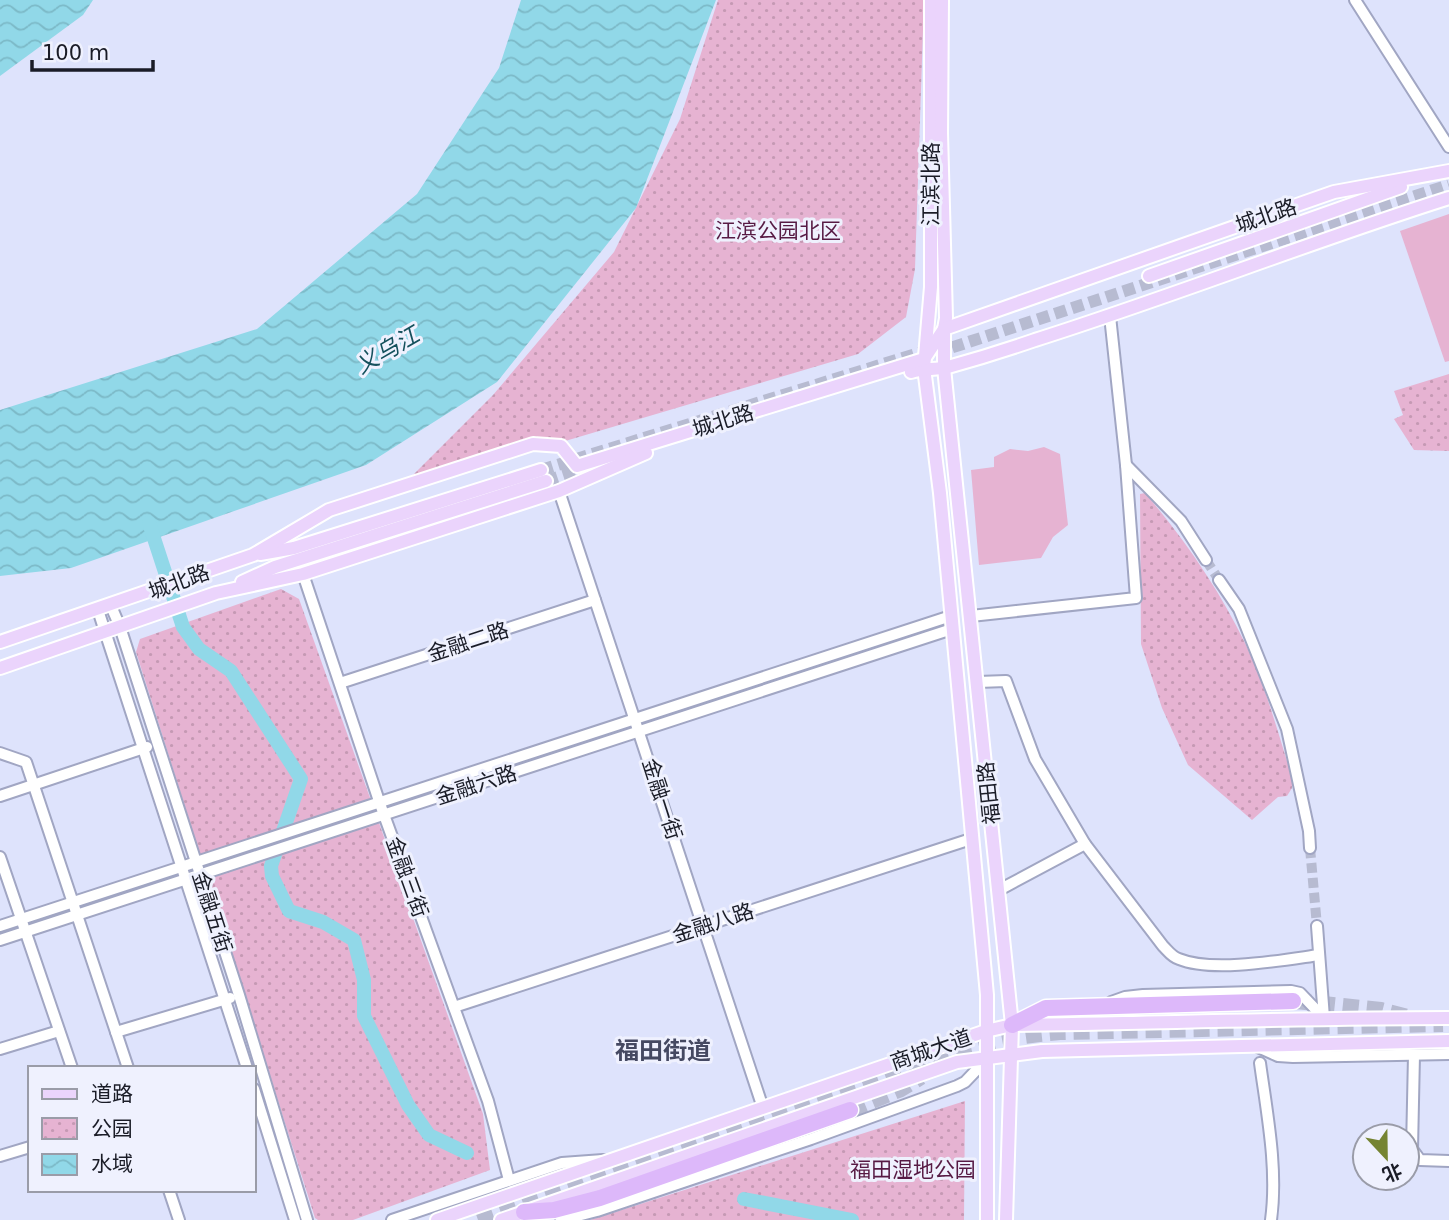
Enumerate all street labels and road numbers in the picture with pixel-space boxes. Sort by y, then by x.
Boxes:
street label: 江滨北路 [919,142,943,226]
street label: 城北路 [1232,194,1300,238]
street label: 城北路 [689,400,757,442]
street label: 城北路 [145,560,213,604]
street label: 金融二路 [424,618,512,666]
street label: 金融一街 [638,755,686,843]
street label: 福田路 [974,760,1004,826]
street label: 金融六路 [432,761,520,809]
street label: 金融三街 [381,833,433,921]
street label: 金融五街 [188,868,236,956]
street label: 金融八路 [669,899,757,947]
street label: 商城大道 [887,1025,975,1075]

